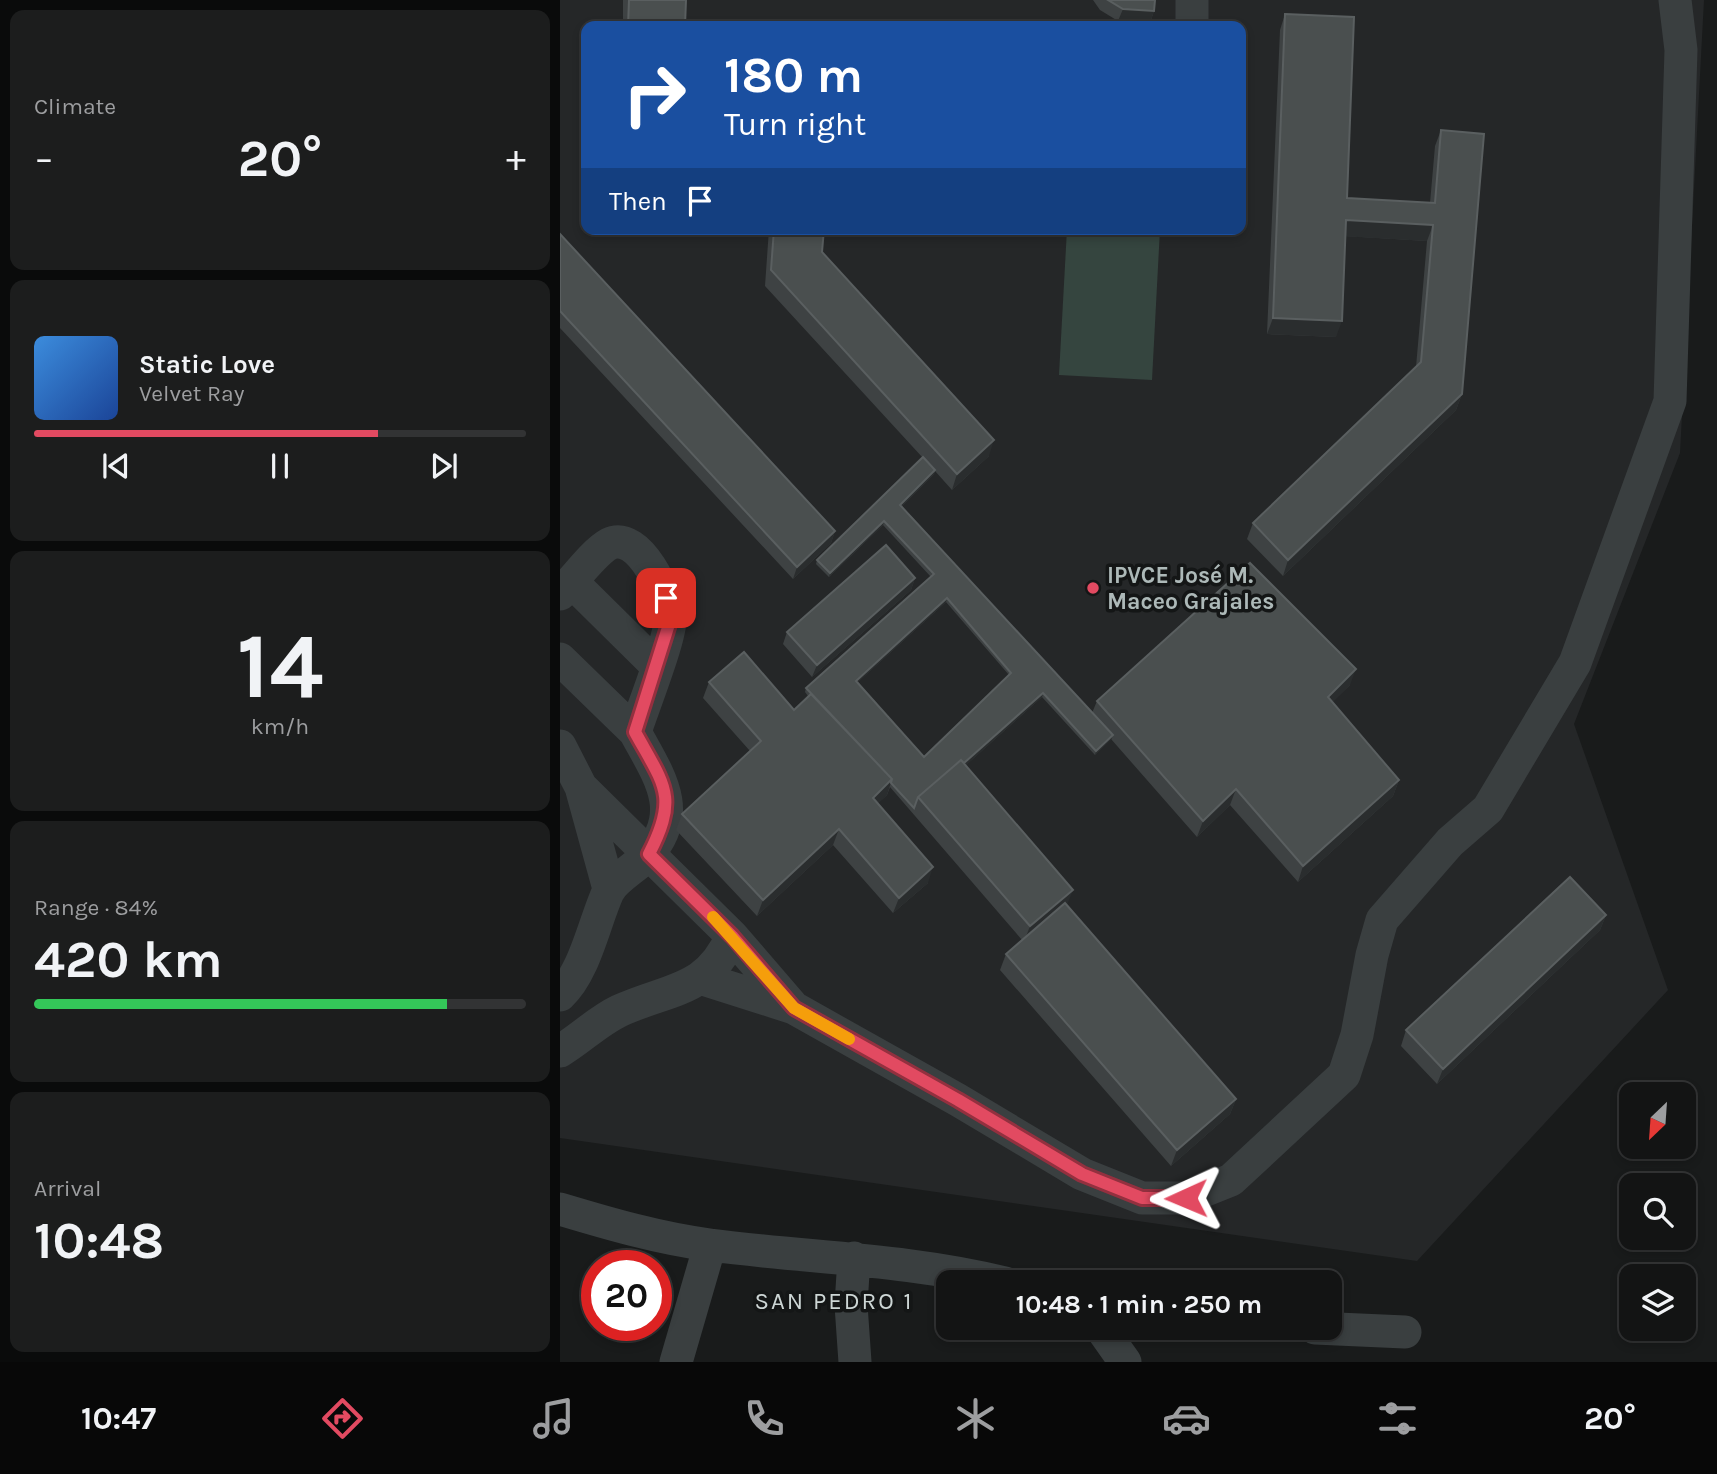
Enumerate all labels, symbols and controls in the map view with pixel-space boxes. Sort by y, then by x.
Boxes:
text: 180 m [724,47,863,104]
icon: right [609,49,700,140]
text: Climate [34,93,116,120]
text: Turn right [724,106,866,143]
text: 20° [238,128,322,189]
text: − [34,136,54,181]
text: + [506,136,526,181]
icon: arrive [681,182,719,220]
text: Then [609,186,667,217]
text: Static Love [139,349,275,380]
text: Velvet Ray [139,380,244,407]
icon: previous [97,447,135,485]
icon: pause [261,447,299,485]
icon: next [425,447,463,485]
place label: IPVCE José M. Maceo Grajales [1107,562,1274,615]
pin [636,568,696,628]
icon: arrive [647,579,685,617]
marker: IPVCE José M. Maceo Grajales [1085,580,1101,596]
text: 14 [237,614,323,720]
text: km/h [251,713,309,740]
text: Range · 84% [34,894,158,921]
text: 420 km [34,929,223,990]
north arrow [1619,1082,1696,1158]
map controls [1619,1082,1696,1341]
position arrow [1149,1161,1223,1235]
button: search [1619,1173,1696,1250]
text: Arrival [34,1175,101,1202]
text: 10:48 [34,1210,164,1271]
speed limit sign: 20 [581,1250,672,1341]
button: layers [1619,1264,1696,1341]
district label: SAN PEDRO 1 [755,1287,913,1315]
text: 10:48 · 1 min · 250 m [1016,1289,1262,1320]
icon: directions [318,1394,367,1443]
icon: music [529,1394,578,1443]
icon: phone [740,1394,789,1443]
icon: climate [951,1394,1000,1443]
icon: car [1162,1394,1211,1443]
icon: filters [1373,1394,1422,1443]
text: 10:47 [81,1400,156,1437]
text: 20° [1584,1400,1636,1437]

